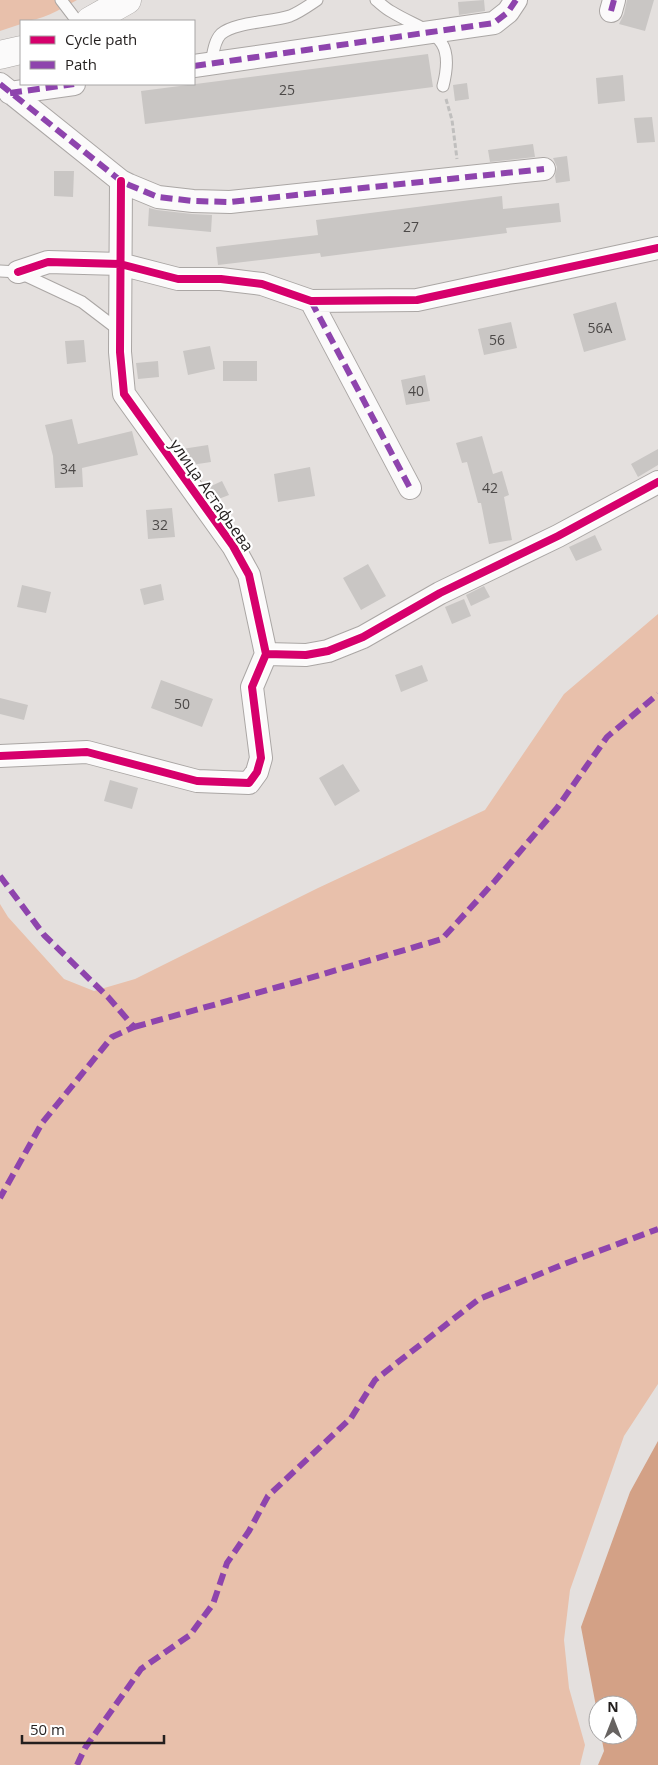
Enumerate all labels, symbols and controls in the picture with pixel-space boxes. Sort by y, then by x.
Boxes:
legend [20,20,195,85]
text: Cycle path [65,29,137,49]
text: Path [65,54,97,74]
house number: 25 [279,80,295,99]
house number: 27 [403,217,419,236]
house number: 56А [588,318,613,337]
house number: 56 [489,330,505,349]
house number: 40 [408,381,424,400]
street label: улица Астафьева [165,434,259,556]
house number: 34 [60,459,76,478]
house number: 42 [482,478,498,497]
house number: 32 [152,515,168,534]
house number: 50 [174,694,190,713]
north arrow [588,1695,638,1745]
text: N [607,1697,619,1716]
scale bar [22,1712,165,1744]
text: 50 m [30,1719,65,1739]

